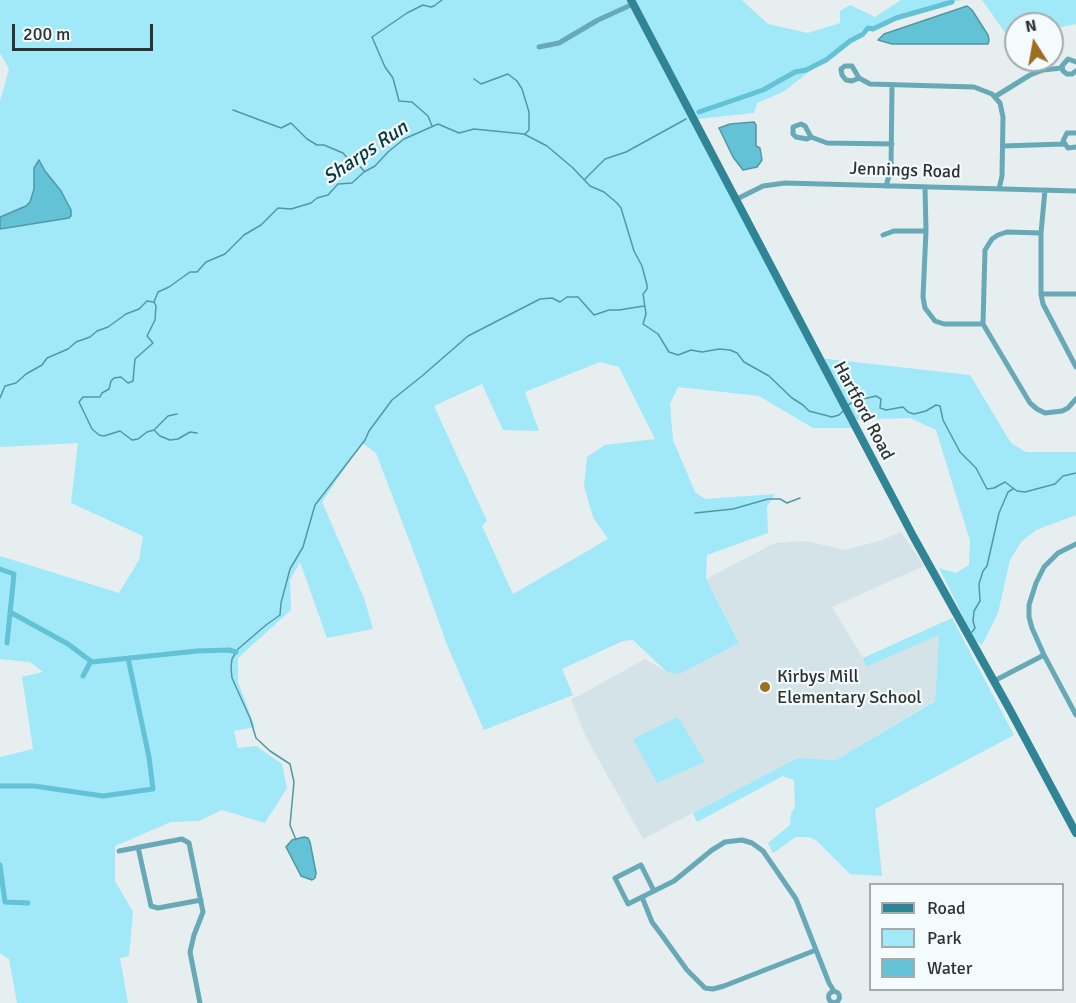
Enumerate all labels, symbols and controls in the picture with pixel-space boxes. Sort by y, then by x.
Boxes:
scale bar [15,12,156,50]
north arrow [1004,12,1064,72]
text: N [1024,15,1038,37]
text: 200 m [23,23,70,45]
water label: Sharps Run [319,116,413,190]
street label: Jennings Road [849,158,961,184]
street label: Hartford Road [828,358,898,464]
place label: Kirbys Mill Elementary School [777,666,922,708]
marker: Kirbys Mill Elementary School [758,680,772,694]
legend [869,883,1064,991]
text: Road [927,897,966,919]
text: Park [927,927,962,949]
text: Water [927,957,972,979]

